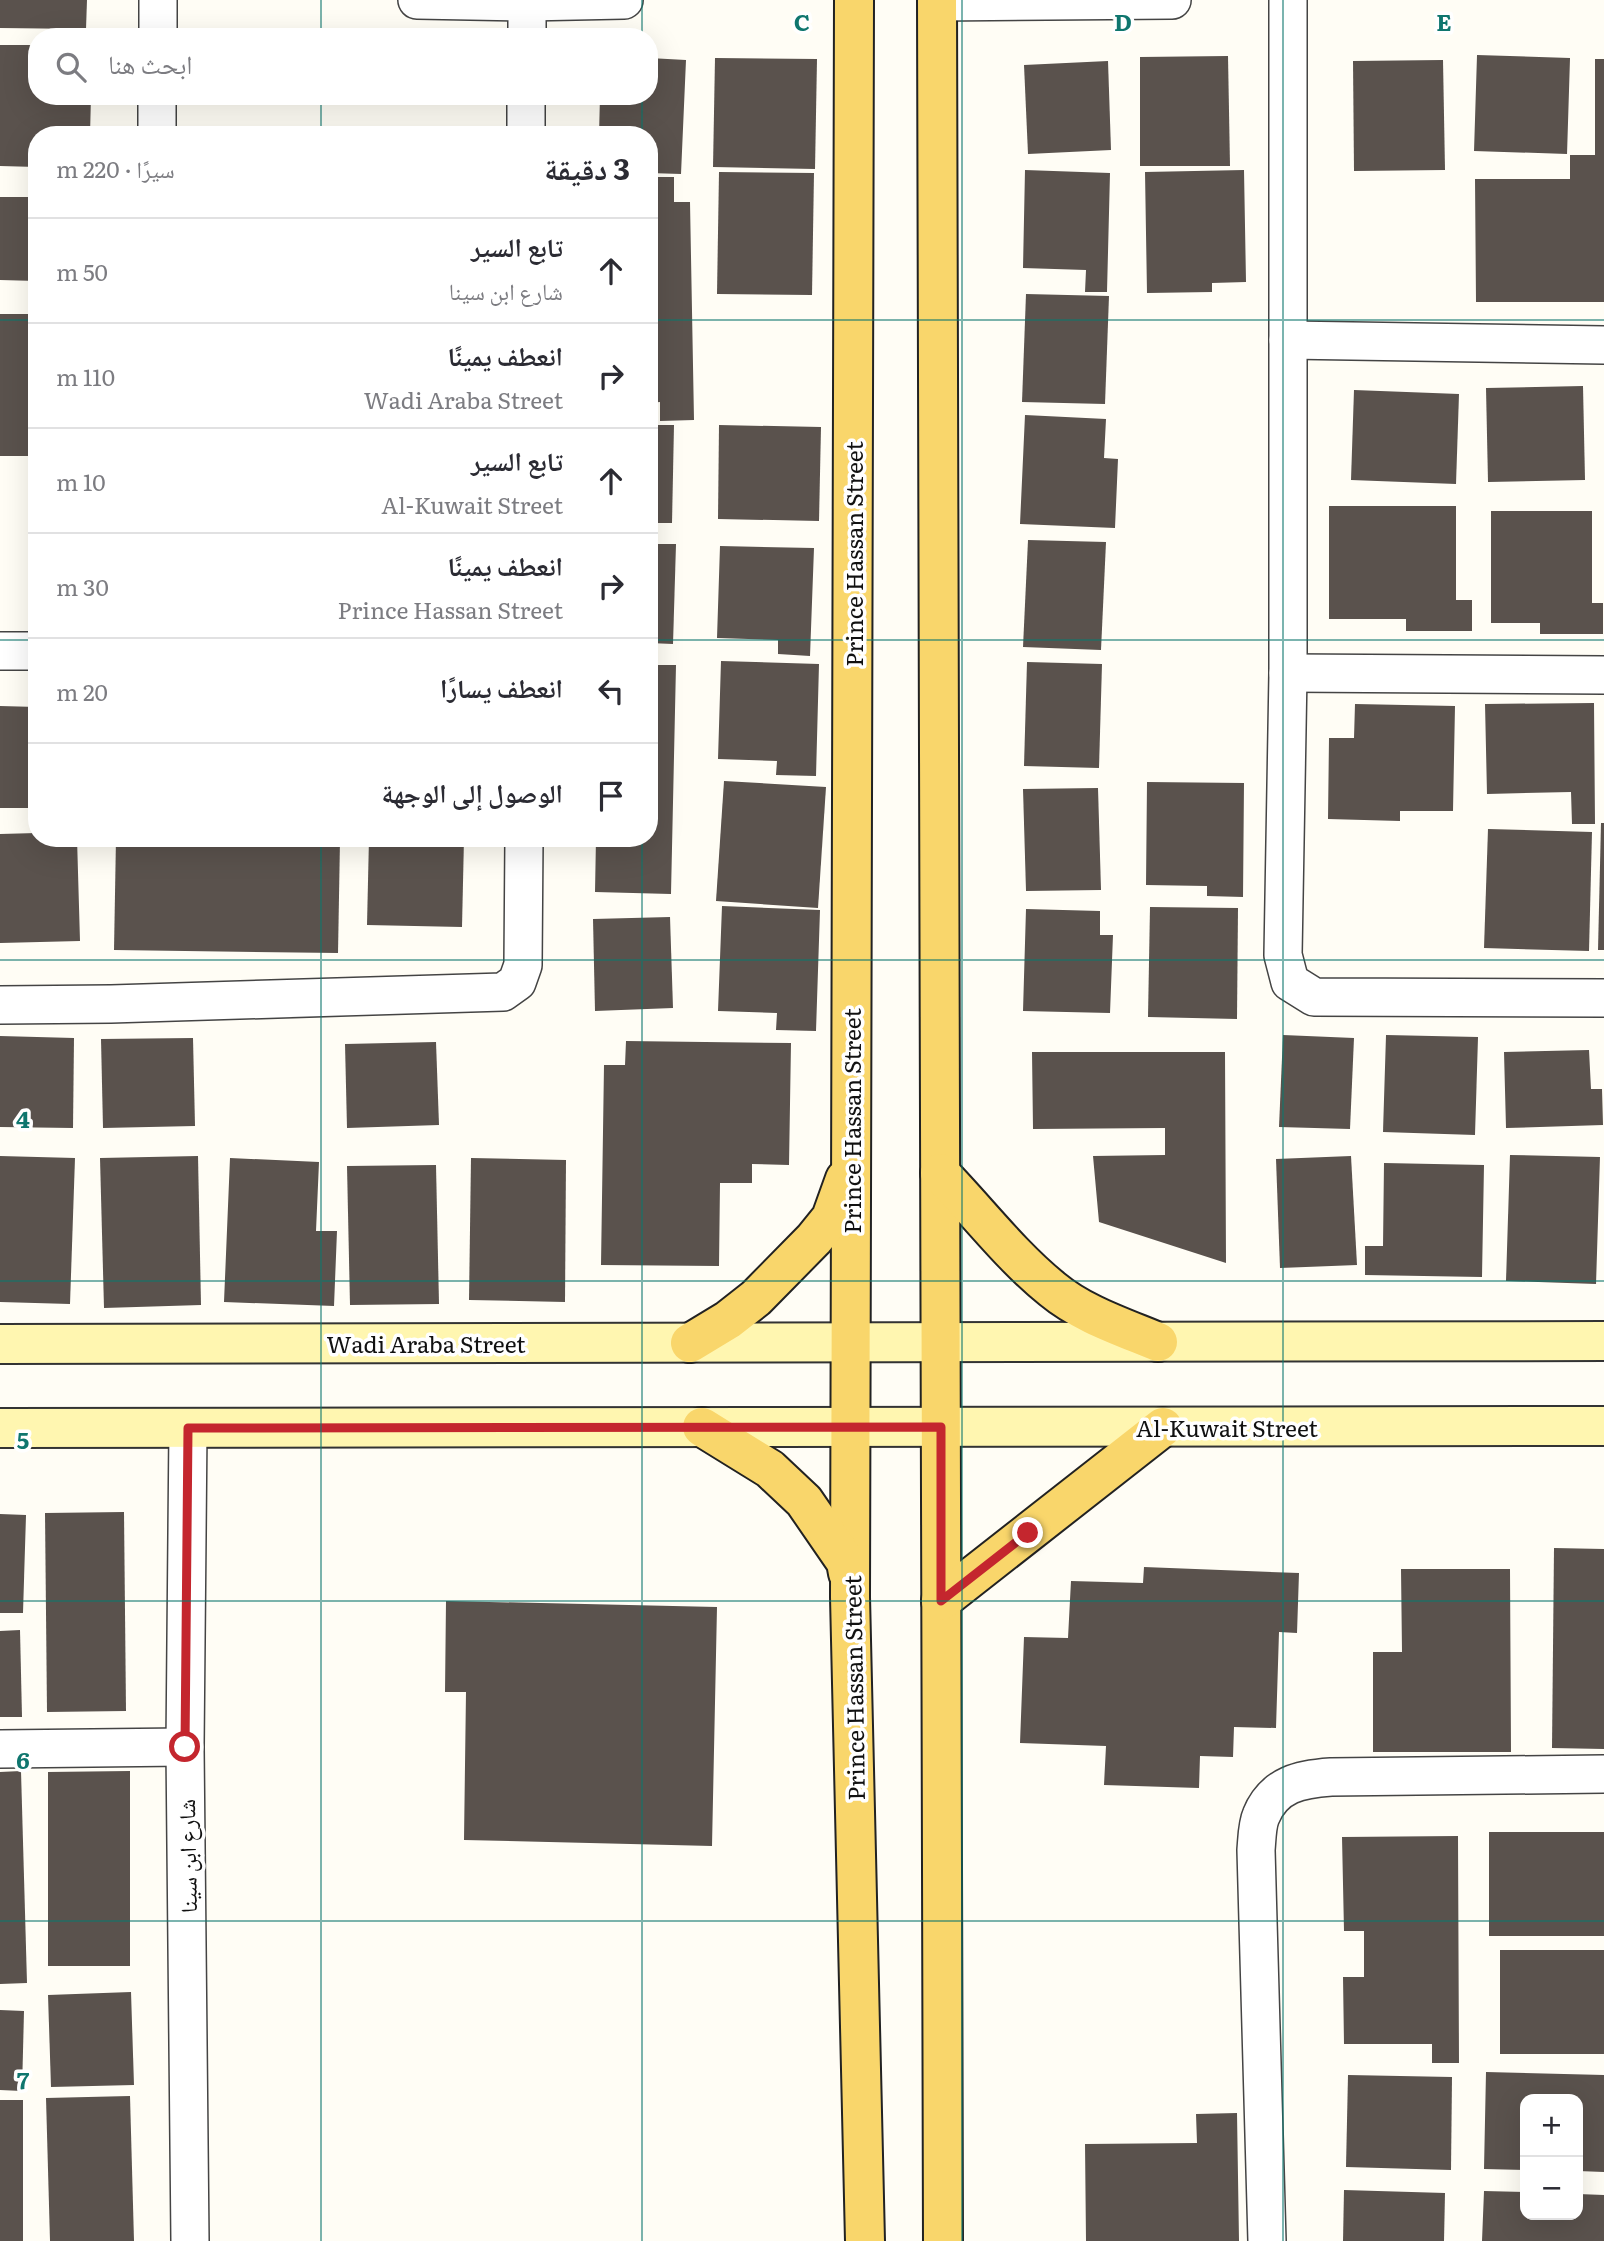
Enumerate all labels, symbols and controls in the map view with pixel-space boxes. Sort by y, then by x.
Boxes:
text: C [794,4,810,38]
text: D [1114,4,1132,38]
text: E [1436,4,1452,38]
search box [28,28,658,105]
text: ابحث هنا [108,43,192,82]
icon: search [52,48,90,86]
text: 3 دقيقة [544,145,630,189]
text: سيرًا · 220 m [56,151,175,185]
text: تابع السير [471,226,563,265]
icon: ahead [592,252,630,290]
text: 50 m [56,254,108,288]
text: شارع ابن سينا [449,273,563,307]
text: انعطف يمينًا [448,335,563,374]
icon: right [592,357,630,395]
text: 110 m [56,359,115,393]
text: Wadi Araba Street [364,382,563,416]
text: تابع السير [471,440,563,479]
street label: Prince Hassan Street [836,441,870,667]
icon: ahead [592,462,630,500]
text: 10 m [56,464,106,498]
text: Al-Kuwait Street [381,487,563,521]
text: انعطف يمينًا [448,545,563,584]
icon: right [592,567,630,605]
text: 30 m [56,569,109,603]
text: Prince Hassan Street [338,592,563,626]
text: انعطف يسارًا [440,667,563,706]
icon: left [592,672,630,710]
text: 20 m [56,674,108,708]
text: الوصول إلى الوجهة [382,772,563,811]
icon: arrive [592,777,630,815]
street label: Prince Hassan Street [834,1008,868,1234]
text: 4 [16,1101,30,1135]
street label: Wadi Araba Street [326,1326,526,1360]
street label: Al-Kuwait Street [1136,1410,1319,1444]
text: 5 [17,1422,29,1456]
route end [1012,1517,1043,1548]
street label: Prince Hassan Street [834,1574,872,1801]
route start [169,1731,200,1762]
text: 6 [16,1742,30,1776]
street label: شارع ابن سينا [168,1799,204,1913]
text: 7 [17,2062,30,2096]
map controls [1520,2094,1583,2220]
button: + [1520,2094,1583,2157]
button: − [1520,2157,1583,2220]

